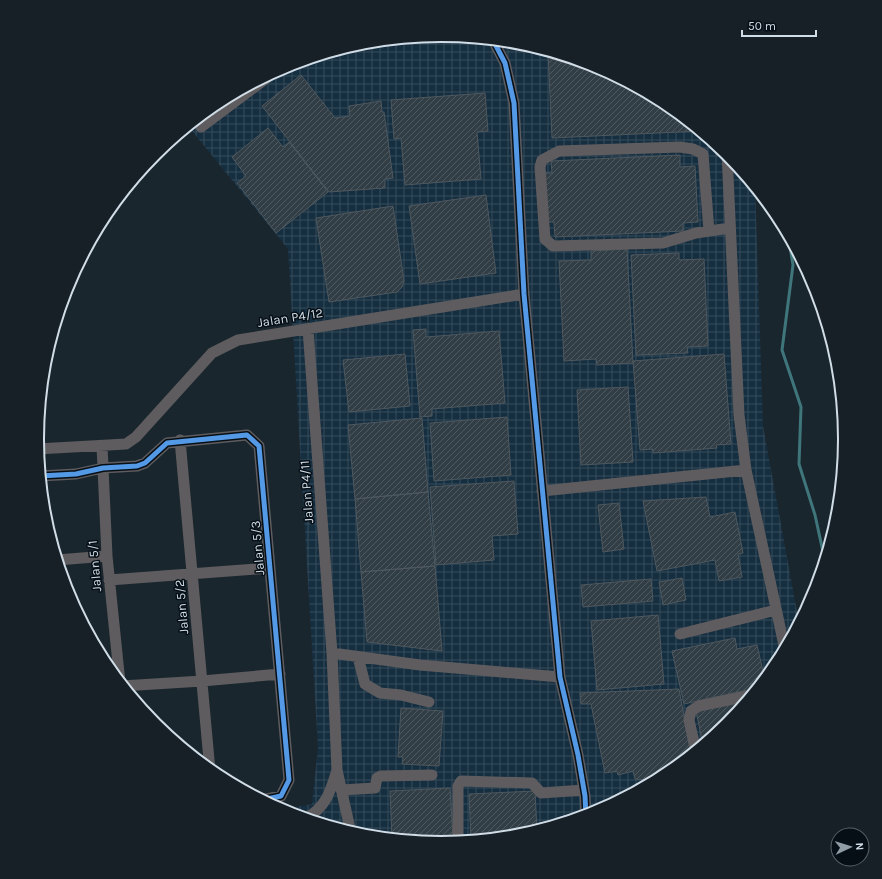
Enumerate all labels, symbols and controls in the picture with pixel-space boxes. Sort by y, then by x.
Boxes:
scale bar [742,12,816,38]
text: 50 m [748,19,776,33]
street label: Jalan P4/12 [256,305,324,330]
street label: Jalan P4/11 [297,460,316,524]
street label: Jalan 5/3 [248,520,267,576]
street label: Jalan 5/1 [85,540,104,592]
street label: Jalan 5/2 [172,579,191,635]
north arrow [830,827,870,867]
text: N [853,842,866,851]

